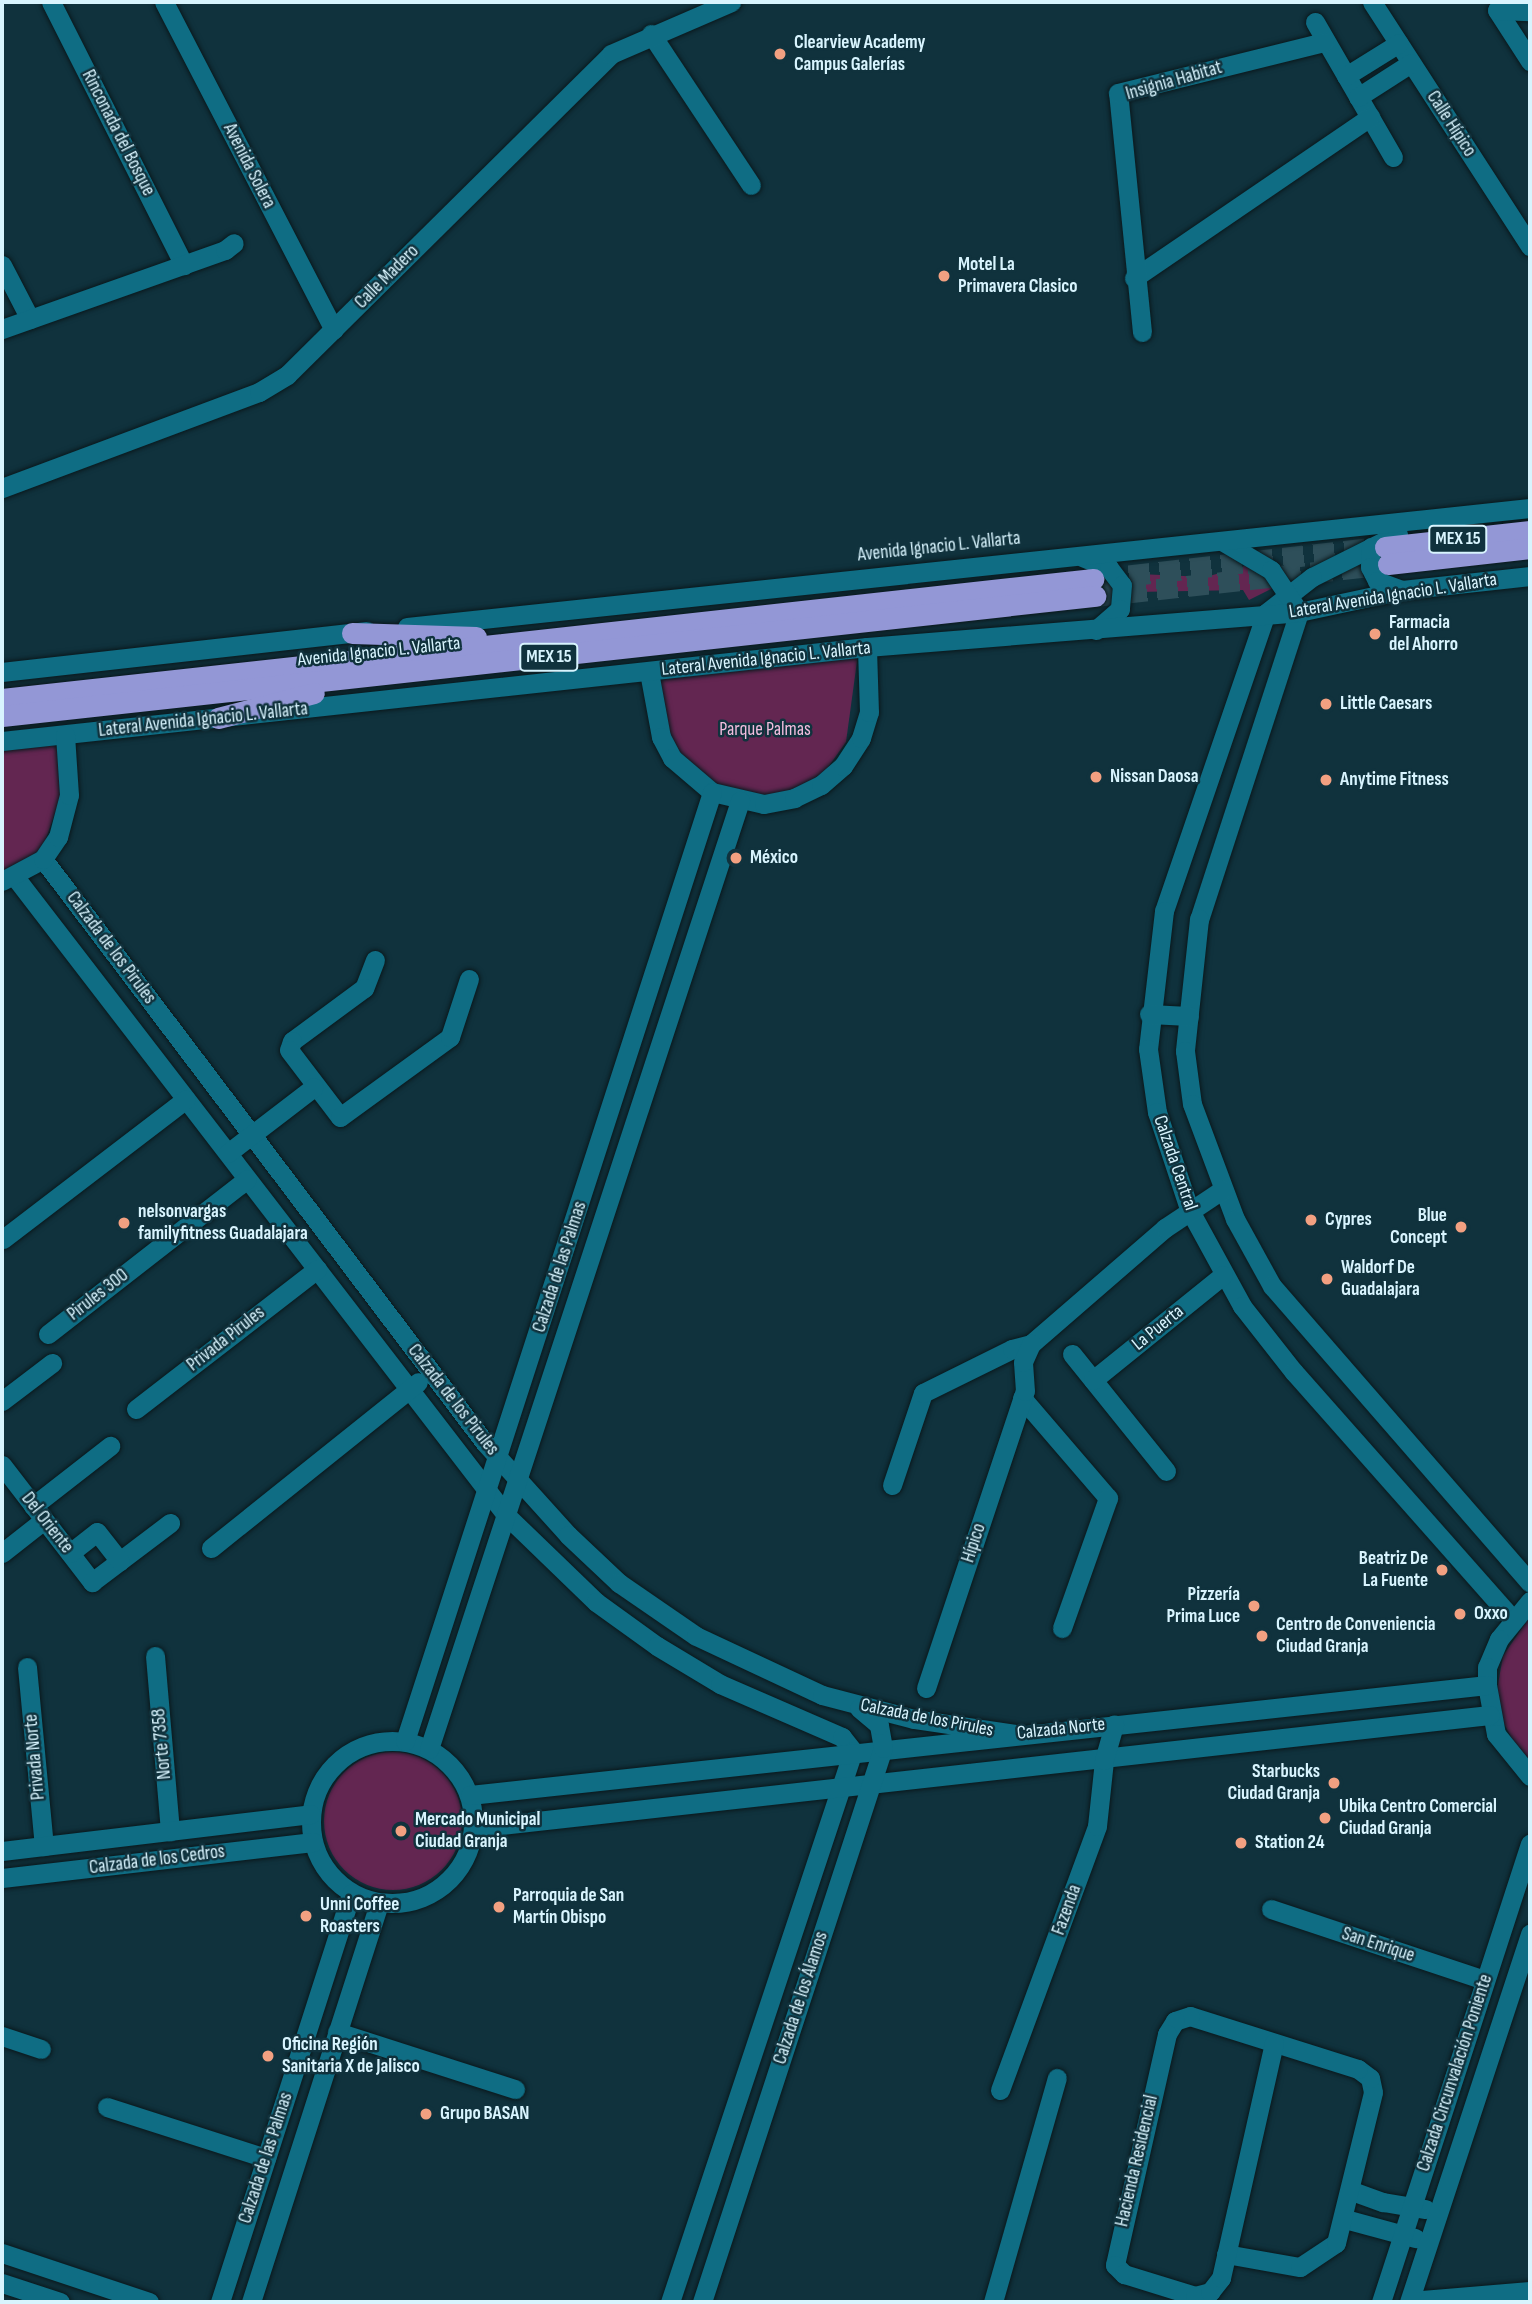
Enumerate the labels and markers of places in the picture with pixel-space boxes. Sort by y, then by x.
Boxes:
place label: Clearview Academy Campus Galerías [794,32,925,76]
marker: Clearview Academy Campus Galerías [772,46,788,62]
place label: Motel La Primavera Clasico [958,254,1078,298]
marker: Motel La Primavera Clasico [936,268,952,284]
place label: Farmacia del Ahorro [1389,612,1458,656]
marker: Farmacia del Ahorro [1367,626,1383,642]
place label: Little Caesars [1340,693,1432,715]
marker: Little Caesars [1318,696,1334,712]
place label: Nissan Daosa [1110,766,1199,788]
marker: Nissan Daosa [1088,769,1104,785]
place label: Anytime Fitness [1340,769,1449,791]
marker: Anytime Fitness [1318,772,1334,788]
place label: México [750,847,798,869]
marker: México [728,850,744,866]
place label: nelsonvargas familyfitness Guadalajara [138,1201,308,1245]
place label: Blue Concept [1390,1205,1447,1249]
place label: Cypres [1325,1209,1372,1231]
marker: Cypres [1303,1212,1319,1228]
marker: nelsonvargas familyfitness Guadalajara [116,1215,132,1231]
marker: Blue Concept [1453,1219,1469,1235]
place label: Waldorf De Guadalajara [1341,1257,1420,1301]
marker: Waldorf De Guadalajara [1319,1271,1335,1287]
place label: Beatriz De La Fuente [1359,1548,1428,1592]
marker: Beatriz De La Fuente [1434,1562,1450,1578]
place label: Pizzería Prima Luce [1167,1584,1240,1628]
marker: Pizzería Prima Luce [1246,1598,1262,1614]
place label: Oxxo [1474,1603,1508,1625]
marker: Oxxo [1452,1606,1468,1622]
place label: Centro de Conveniencia Ciudad Granja [1276,1614,1436,1658]
marker: Centro de Conveniencia Ciudad Granja [1254,1628,1270,1644]
place label: Starbucks Ciudad Granja [1227,1761,1320,1805]
marker: Starbucks Ciudad Granja [1326,1775,1342,1791]
place label: Ubika Centro Comercial Ciudad Granja [1339,1796,1497,1840]
place label: Mercado Municipal Ciudad Granja [415,1809,540,1853]
marker: Ubika Centro Comercial Ciudad Granja [1317,1810,1333,1826]
marker: Mercado Municipal Ciudad Granja [393,1823,409,1839]
place label: Station 24 [1255,1832,1325,1854]
marker: Station 24 [1233,1835,1249,1851]
place label: Parroquia de San Martín Obispo [513,1885,624,1929]
place label: Unni Coffee Roasters [320,1894,399,1938]
marker: Parroquia de San Martín Obispo [491,1899,507,1915]
marker: Unni Coffee Roasters [298,1908,314,1924]
place label: Oficina Región Sanitaria X de Jalisco [282,2034,420,2078]
marker: Oficina Región Sanitaria X de Jalisco [260,2048,276,2064]
place label: Grupo BASAN [440,2103,529,2125]
marker: Grupo BASAN [418,2106,434,2122]

